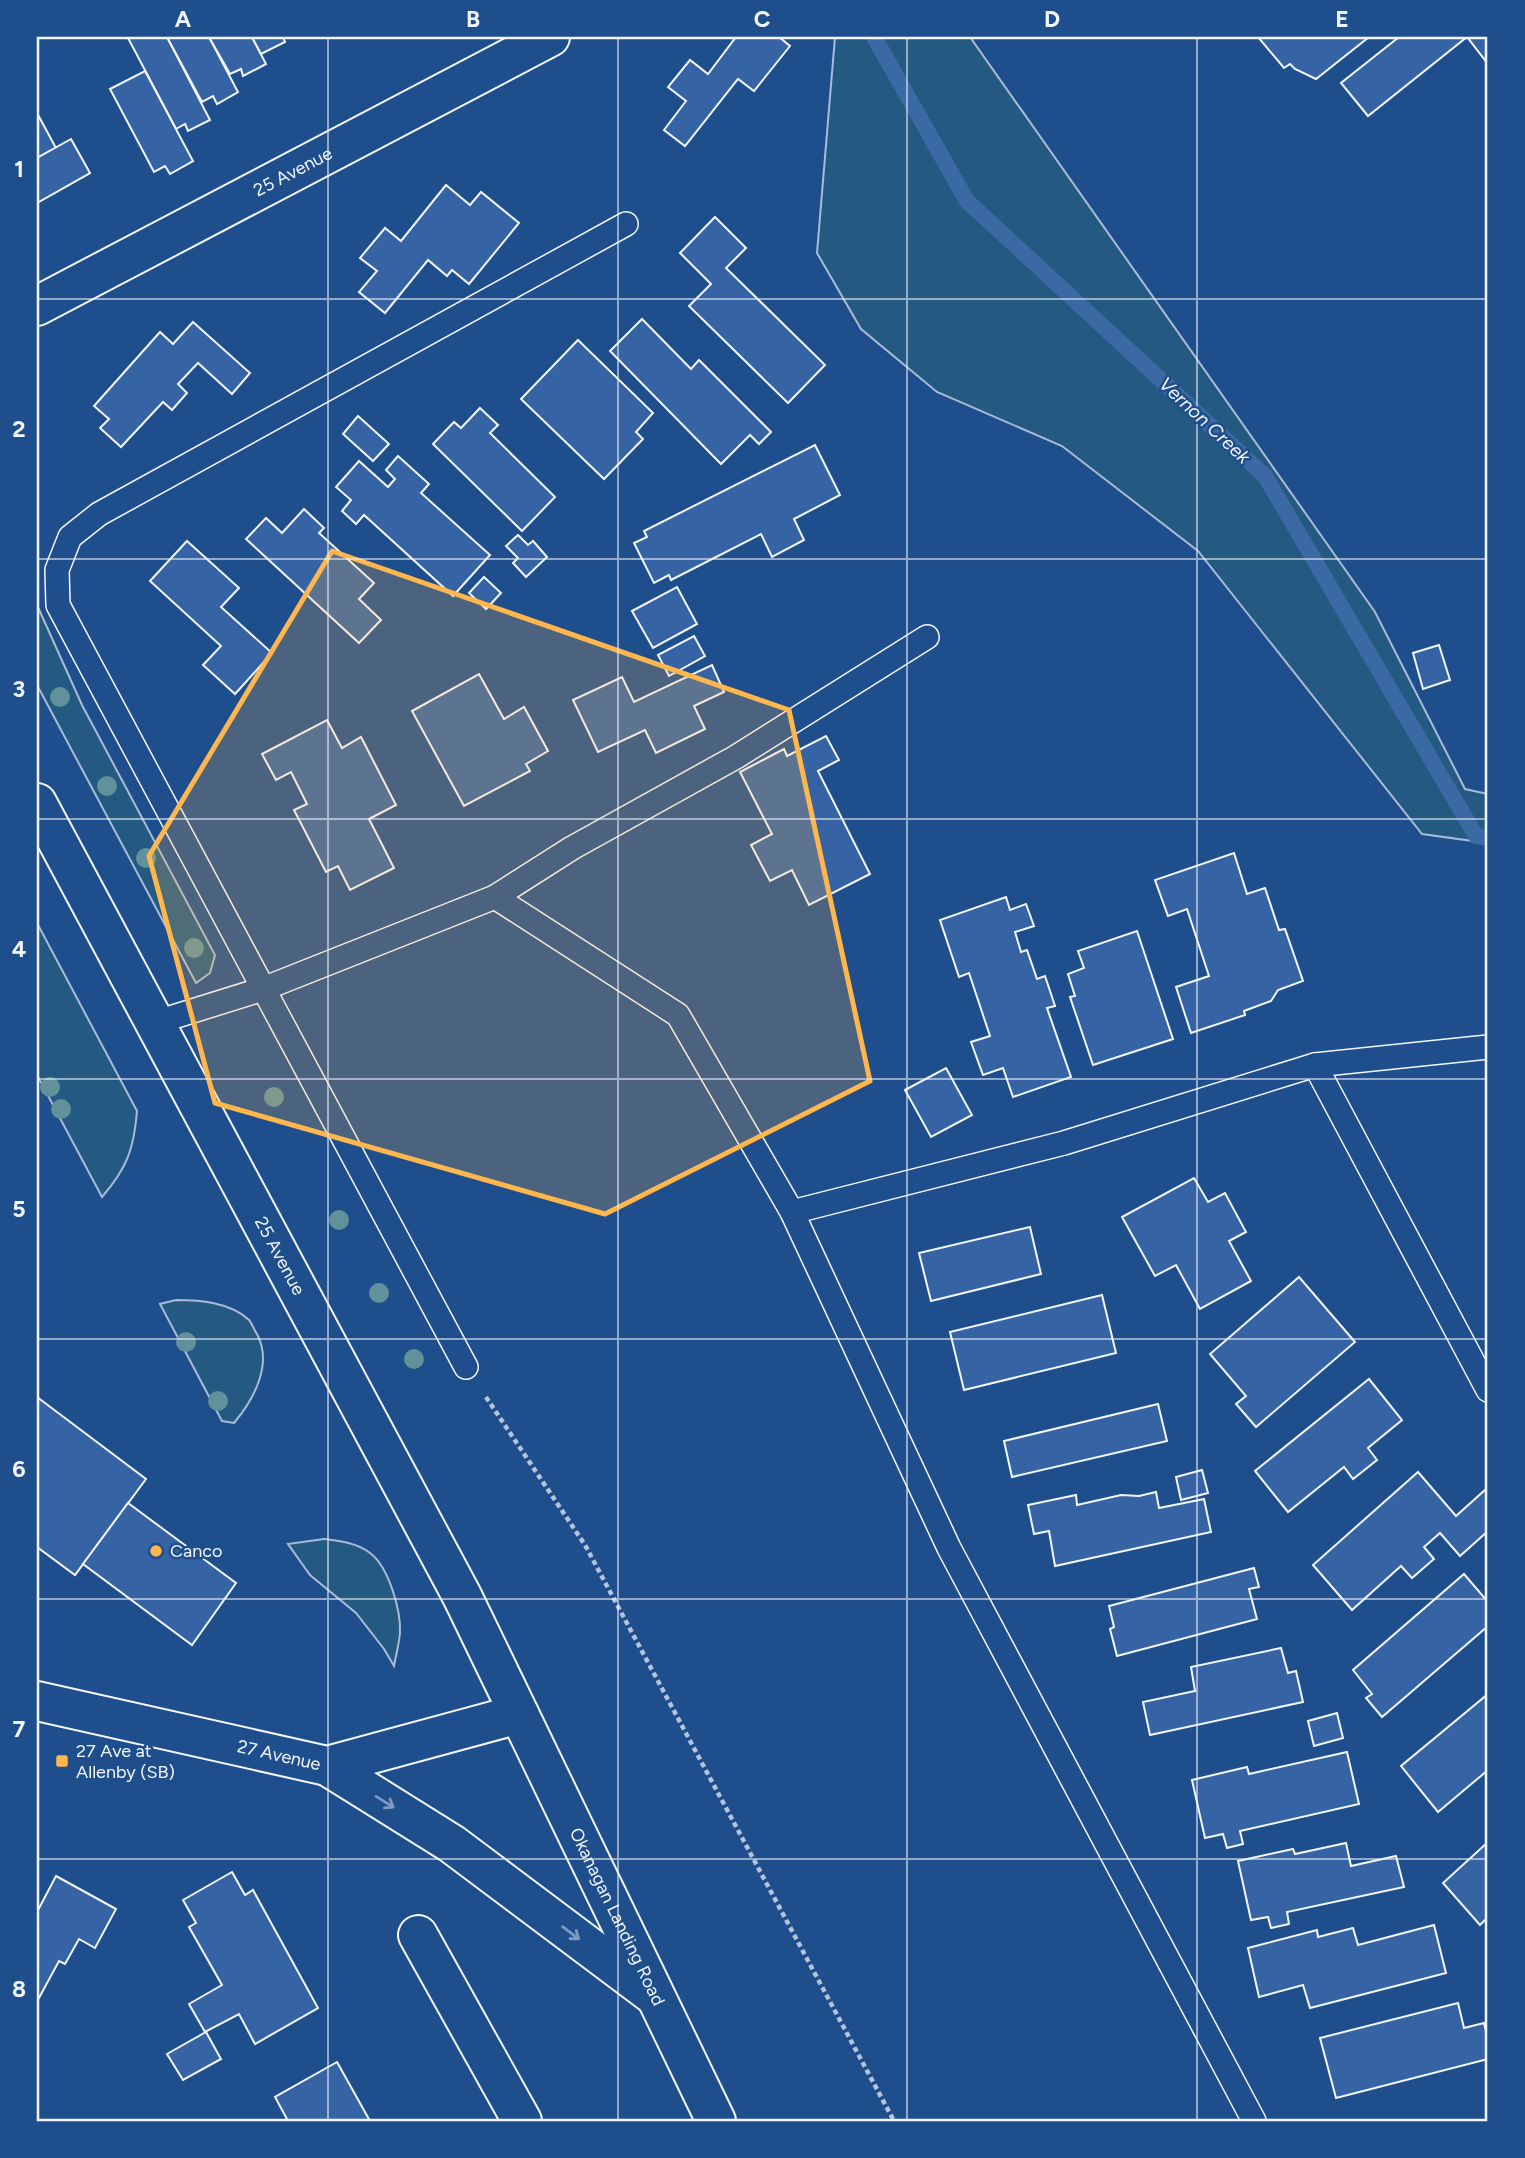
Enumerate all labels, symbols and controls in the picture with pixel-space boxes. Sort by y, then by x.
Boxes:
text: A [175,5,192,33]
text: B [466,5,480,33]
text: C [754,5,771,33]
text: D [1044,5,1060,33]
text: E [1335,5,1349,33]
street label: 25 Avenue [250,142,336,201]
text: 1 [14,155,24,183]
water label: Vernon Creek [1154,372,1256,469]
text: 2 [12,415,26,443]
text: 3 [13,675,25,703]
text: 4 [12,935,26,963]
text: 5 [12,1195,26,1223]
street label: 25 Avenue [250,1213,310,1299]
text: 6 [12,1455,26,1483]
place label: Canco [170,1540,222,1562]
marker: Canco [148,1543,164,1559]
text: 7 [13,1715,26,1743]
street label: 27 Avenue [235,1735,323,1775]
place label: 27 Ave at Allenby (SB) [76,1740,175,1783]
marker: 27 Ave at Allenby (SB) [54,1753,70,1769]
one-way arrow [374,1796,394,1810]
street label: Okanagan Landing Road [565,1824,670,2009]
one-way arrow [561,1925,579,1940]
text: 8 [12,1975,26,2003]

